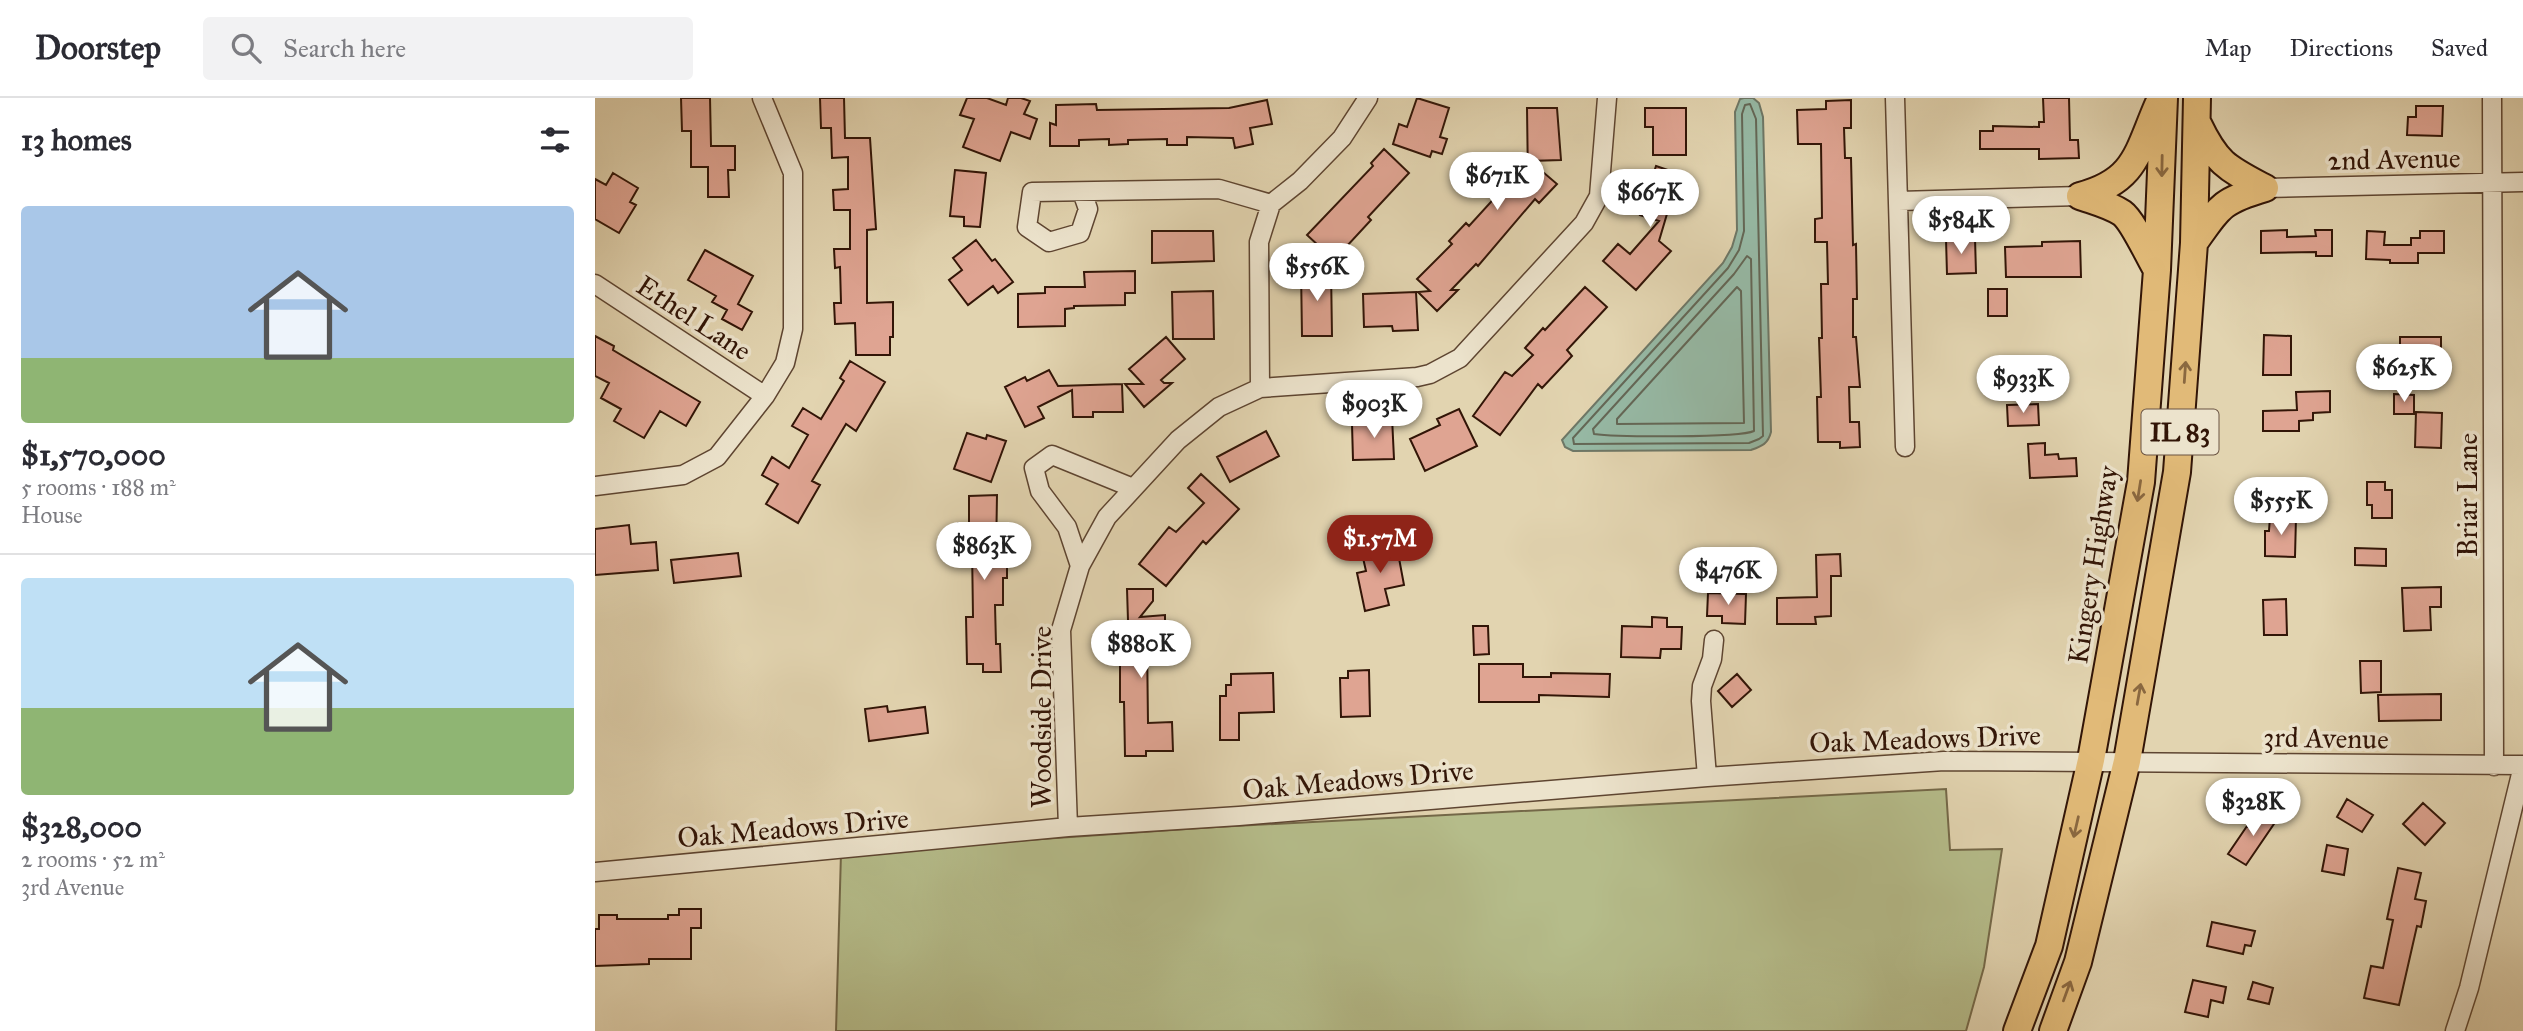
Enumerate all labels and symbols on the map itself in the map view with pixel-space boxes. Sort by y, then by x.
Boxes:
street label: 2nd Avenue [2327,140,2461,178]
pin: $671K [1448,152,1546,212]
one-way arrow [2155,154,2169,177]
pin: $667K [1601,170,1699,229]
pin: $584K [1912,197,2010,256]
pin: $556K [1268,244,1366,303]
street label: Ethel Lane [630,268,758,368]
pin: $625K [2355,344,2453,404]
pin: $933K [1974,356,2072,415]
one-way arrow [2179,361,2192,384]
pin: $903K [1325,380,1423,440]
road number: IL 83 [2141,410,2219,454]
street label: Briar Lane [2450,433,2485,557]
street label: Kingery Highway [2060,463,2126,667]
pin: $555K [2232,478,2330,537]
one-way arrow [2132,479,2145,502]
pin: $1.57M [1323,516,1437,575]
pin: $863K [935,522,1033,582]
pin: $476K [1679,547,1777,607]
pin: $880K [1092,620,1190,680]
street label: Woodside Drive [1024,626,1059,808]
one-way arrow [2133,683,2146,706]
street label: Oak Meadows Drive [1809,717,2041,761]
street label: 3rd Avenue [2263,719,2389,757]
street label: Oak Meadows Drive [1241,752,1475,808]
pin: $328K [2204,778,2302,838]
street label: Oak Meadows Drive [676,800,910,856]
one-way arrow [2069,815,2083,838]
one-way arrow [2062,980,2074,1002]

